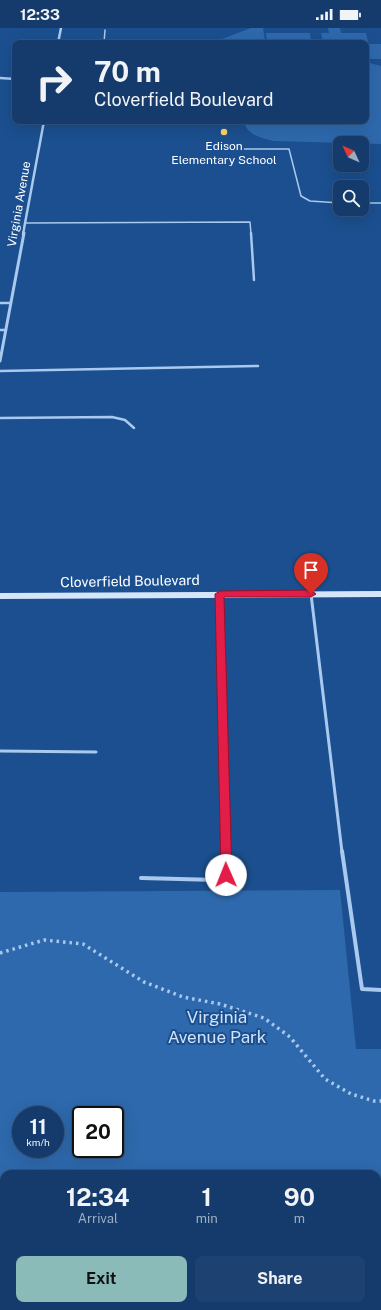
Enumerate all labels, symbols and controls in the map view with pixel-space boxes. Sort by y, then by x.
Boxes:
text: 12:33 [20,6,60,23]
text: 70 m [94,55,161,88]
icon: right [28,56,80,108]
text: Cloverfield Boulevard [94,89,273,110]
marker: Edison Elementary School [219,127,229,137]
north arrow [333,136,369,172]
map controls [333,136,369,216]
place label: Edison Elementary School [171,139,277,167]
street label: Virginia Avenue [5,160,33,248]
button: search [333,180,369,216]
pin [294,553,328,594]
icon: arrive [300,559,322,581]
street label: Cloverfield Boulevard [60,572,200,590]
position arrow [205,854,247,896]
park label: Virginia Avenue Park [168,1007,267,1047]
speed limit sign: 20 [72,1106,124,1158]
text: 11 [29,1115,47,1139]
text: km/h [26,1136,50,1148]
text: 12:34 [66,1183,130,1211]
text: 1 [202,1183,212,1211]
text: 90 [284,1183,315,1211]
text: Arrival [78,1211,118,1226]
text: min [196,1211,218,1226]
text: m [294,1211,305,1226]
button: Exit [16,1256,187,1302]
button: Share [195,1256,365,1302]

